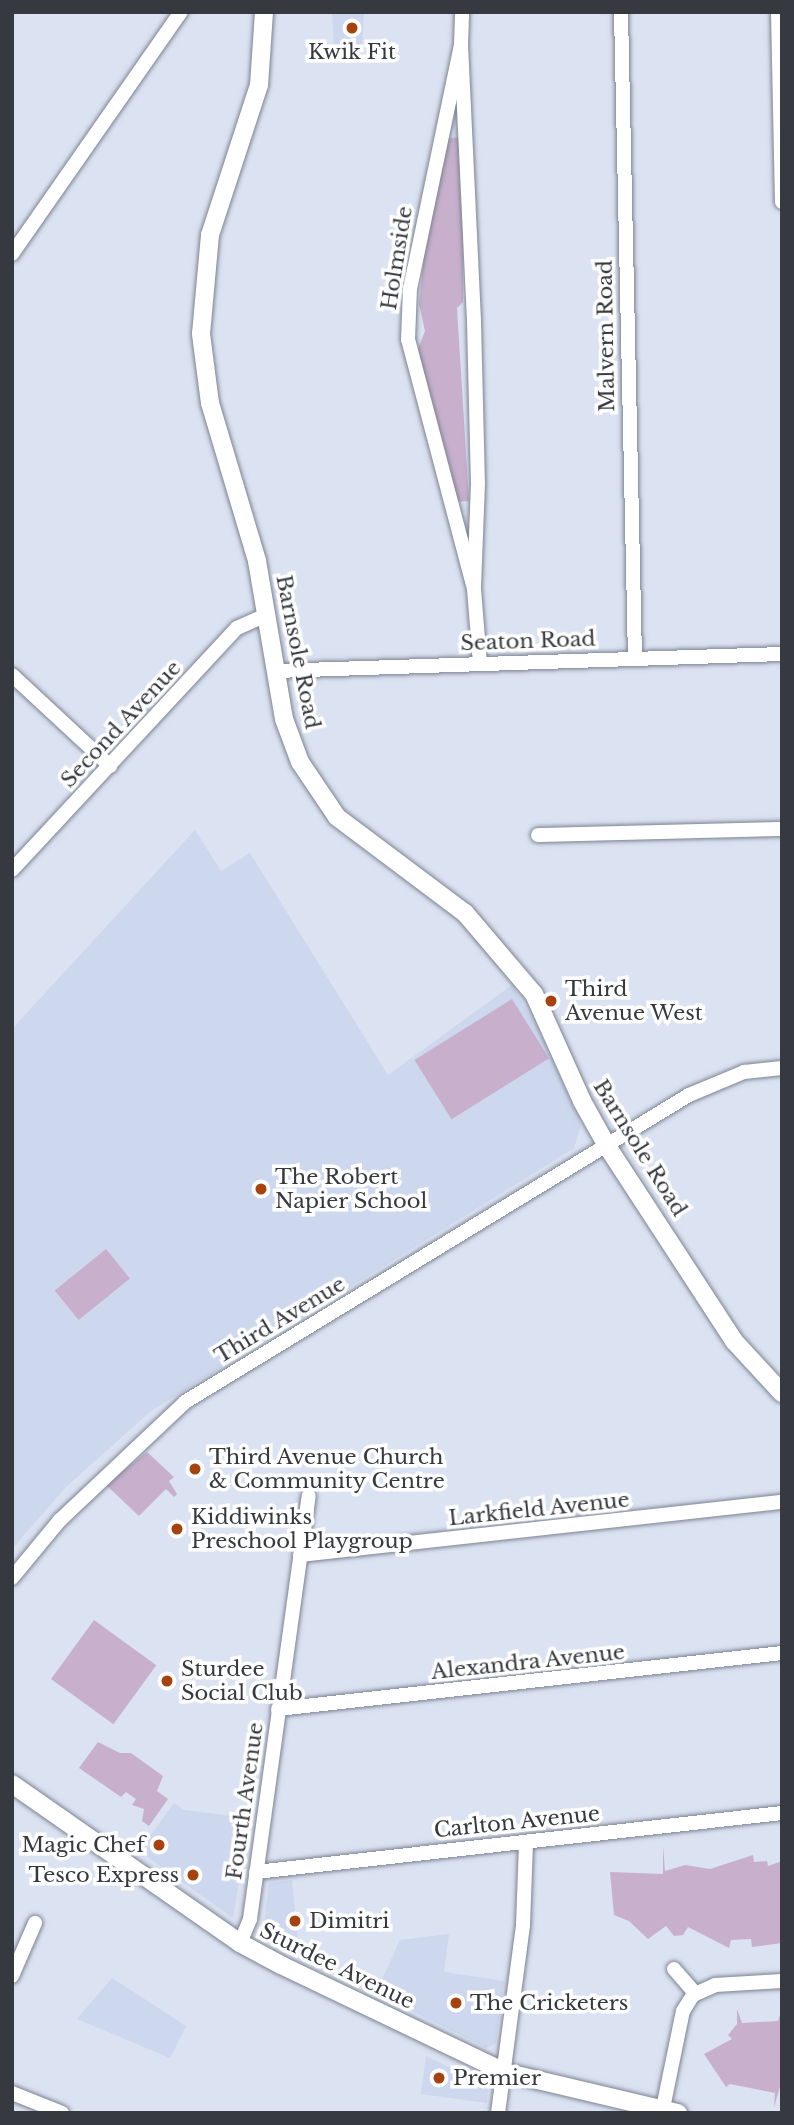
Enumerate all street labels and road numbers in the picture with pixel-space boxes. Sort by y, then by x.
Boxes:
street label: Holmside [376,204,418,312]
street label: Malvern Road [592,260,620,412]
street label: Barnsole Road [271,573,325,731]
street label: Seaton Road [460,626,596,656]
street label: Second Avenue [55,655,187,793]
street label: Barnsole Road [588,1075,692,1221]
street label: Third Avenue [210,1271,350,1369]
street label: Larkfield Avenue [447,1487,631,1531]
street label: Alexandra Avenue [429,1639,627,1685]
street label: Fourth Avenue [221,1720,269,1882]
street label: Carlton Avenue [432,1801,602,1843]
street label: Sturdee Avenue [255,1918,419,2014]

